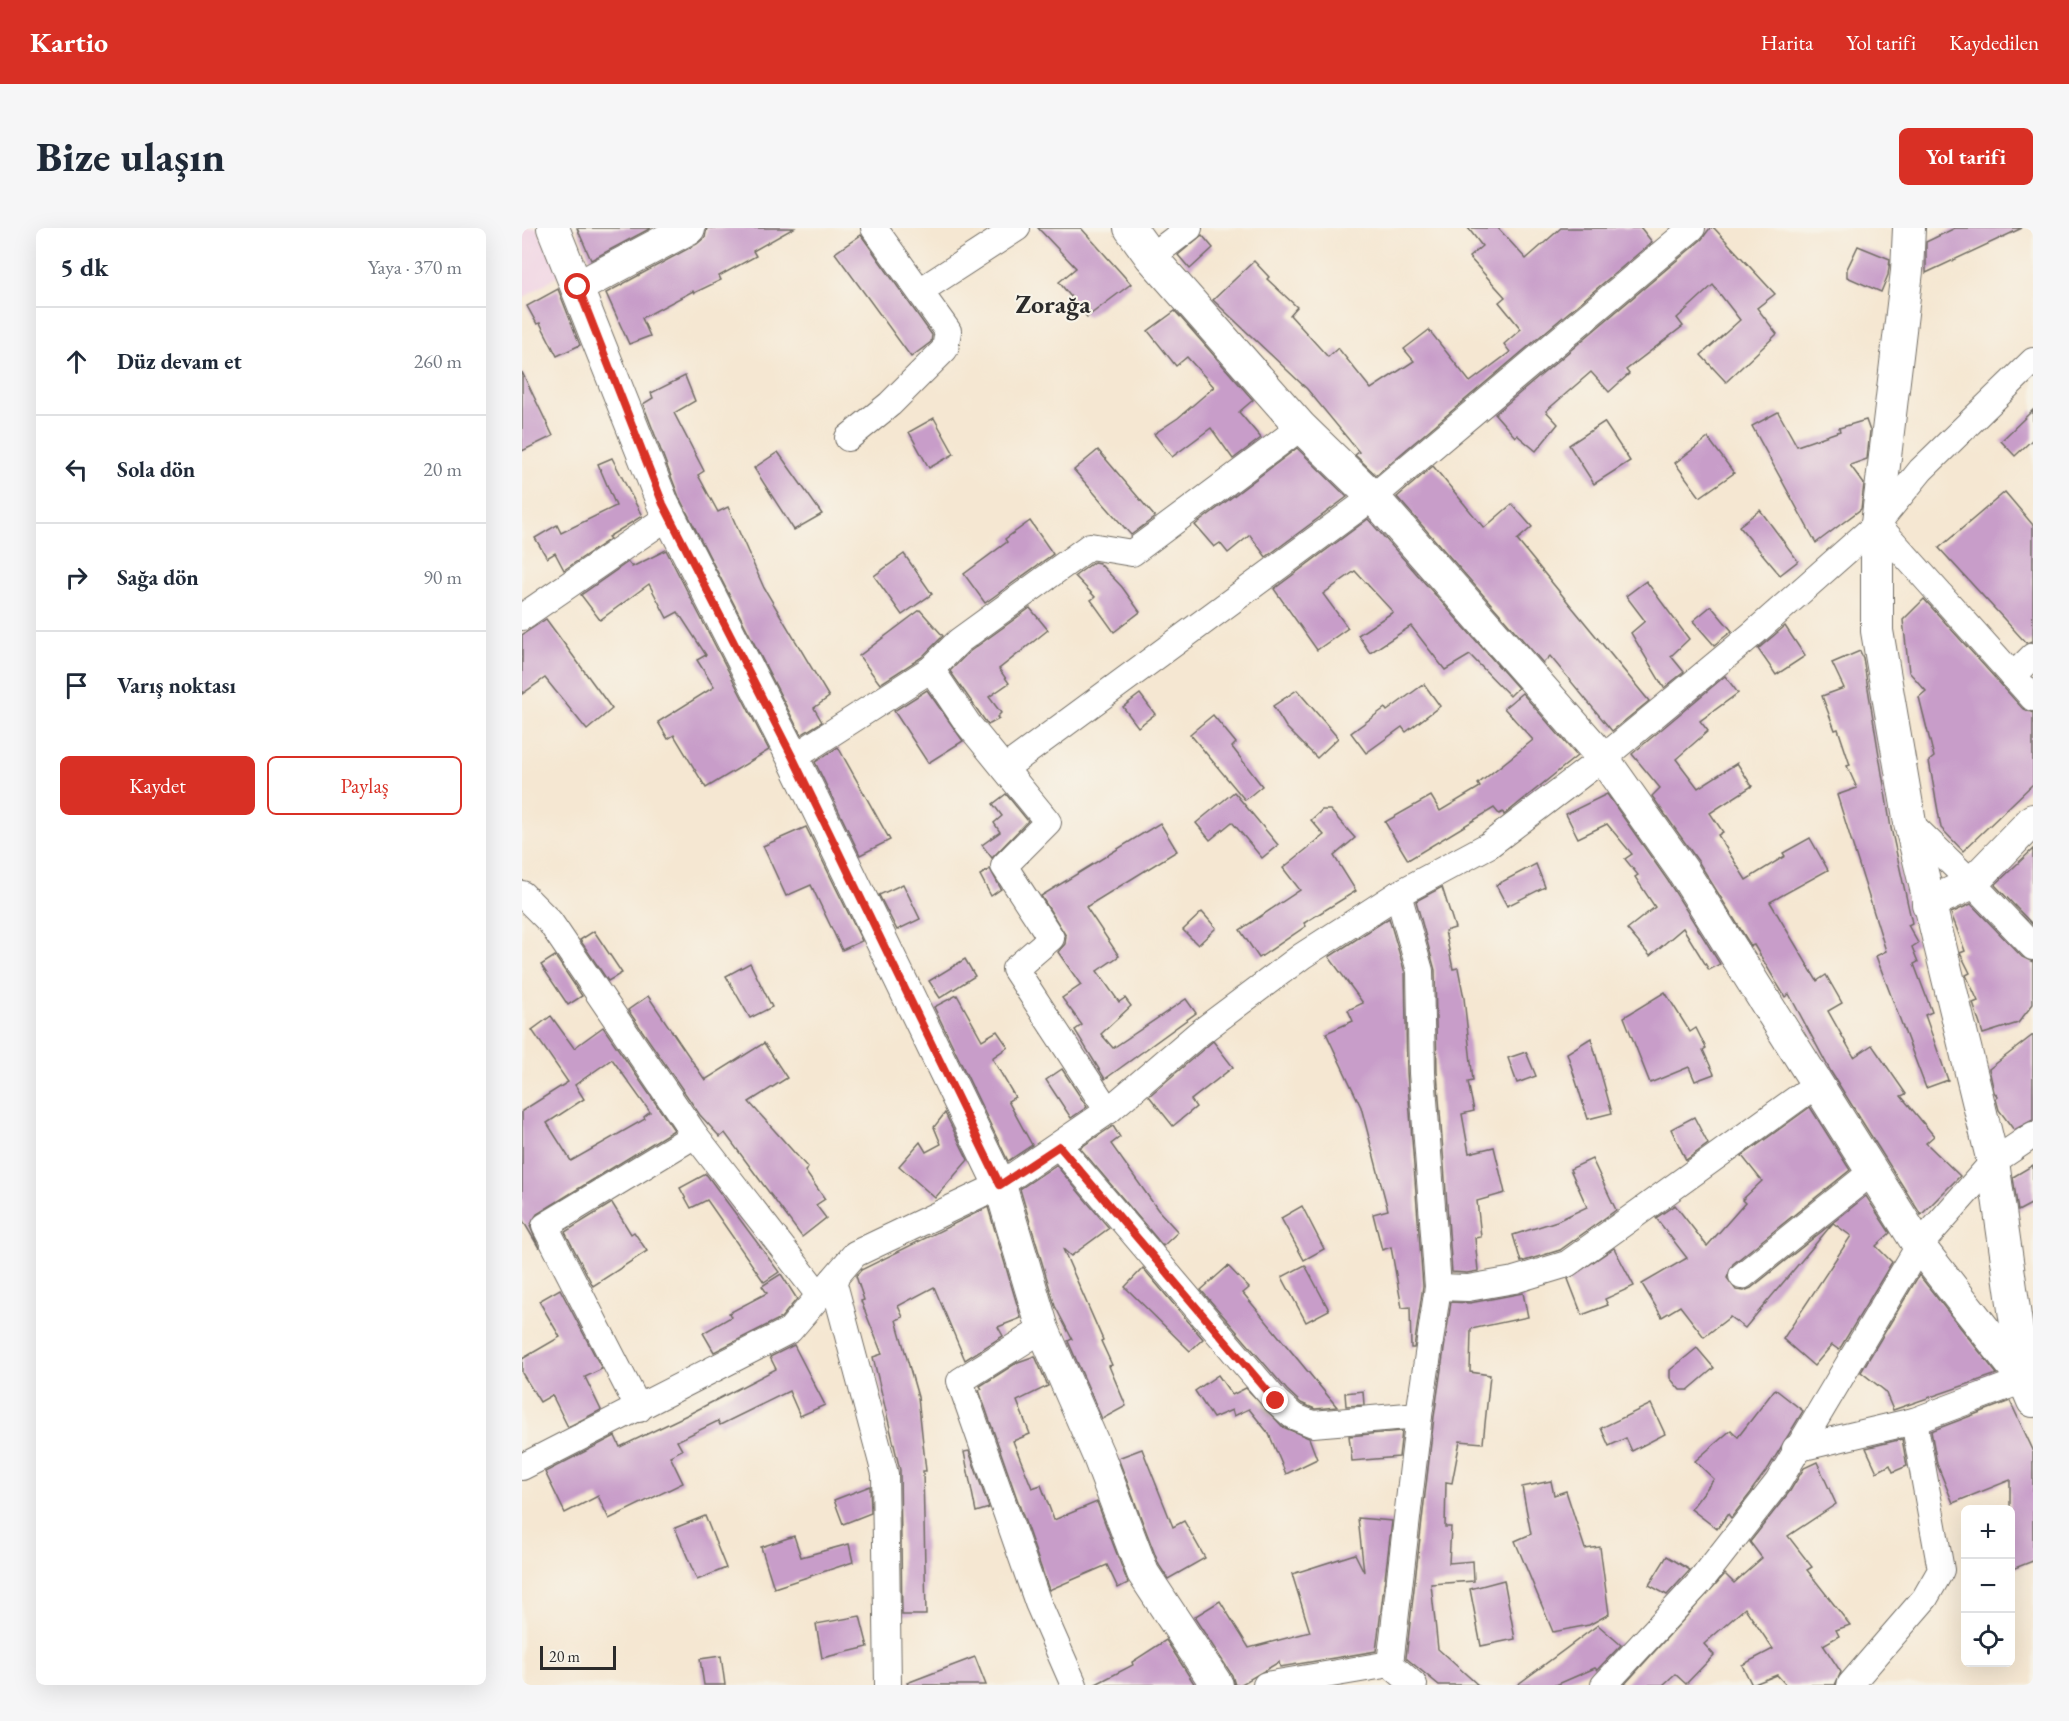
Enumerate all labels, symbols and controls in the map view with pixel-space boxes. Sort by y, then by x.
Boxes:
text: Kartio [30,24,108,60]
text: Harita [1761,29,1813,56]
text: Yol tarifi [1846,29,1916,56]
text: Kaydedilen [1949,29,2039,56]
button: Yol tarifi [1899,128,2033,185]
text: Bize ulaşın [36,129,225,184]
text: 5 dk [60,250,109,284]
text: Yaya · 370 m [368,254,462,280]
route start [564,273,590,299]
district label: Zorağa [1015,287,1091,321]
icon: ahead [60,345,93,378]
text: Düz devam et [117,347,242,376]
text: 260 m [414,348,462,374]
icon: left [60,453,93,486]
text: Sola dön [117,455,195,484]
text: 20 m [423,456,462,482]
icon: right [60,561,93,594]
text: Sağa dön [117,563,199,592]
text: 90 m [423,564,462,590]
icon: arrive [60,669,93,702]
text: Varış noktası [117,671,236,700]
button: Kaydet [60,756,255,815]
button: Paylaş [267,756,462,815]
route end [1262,1387,1288,1413]
map controls [1961,1505,2015,1667]
button: + [1961,1505,2015,1559]
button: − [1961,1559,2015,1613]
button: locate [1961,1613,2015,1667]
scale bar [540,1643,616,1670]
text: 20 m [549,1646,580,1667]

